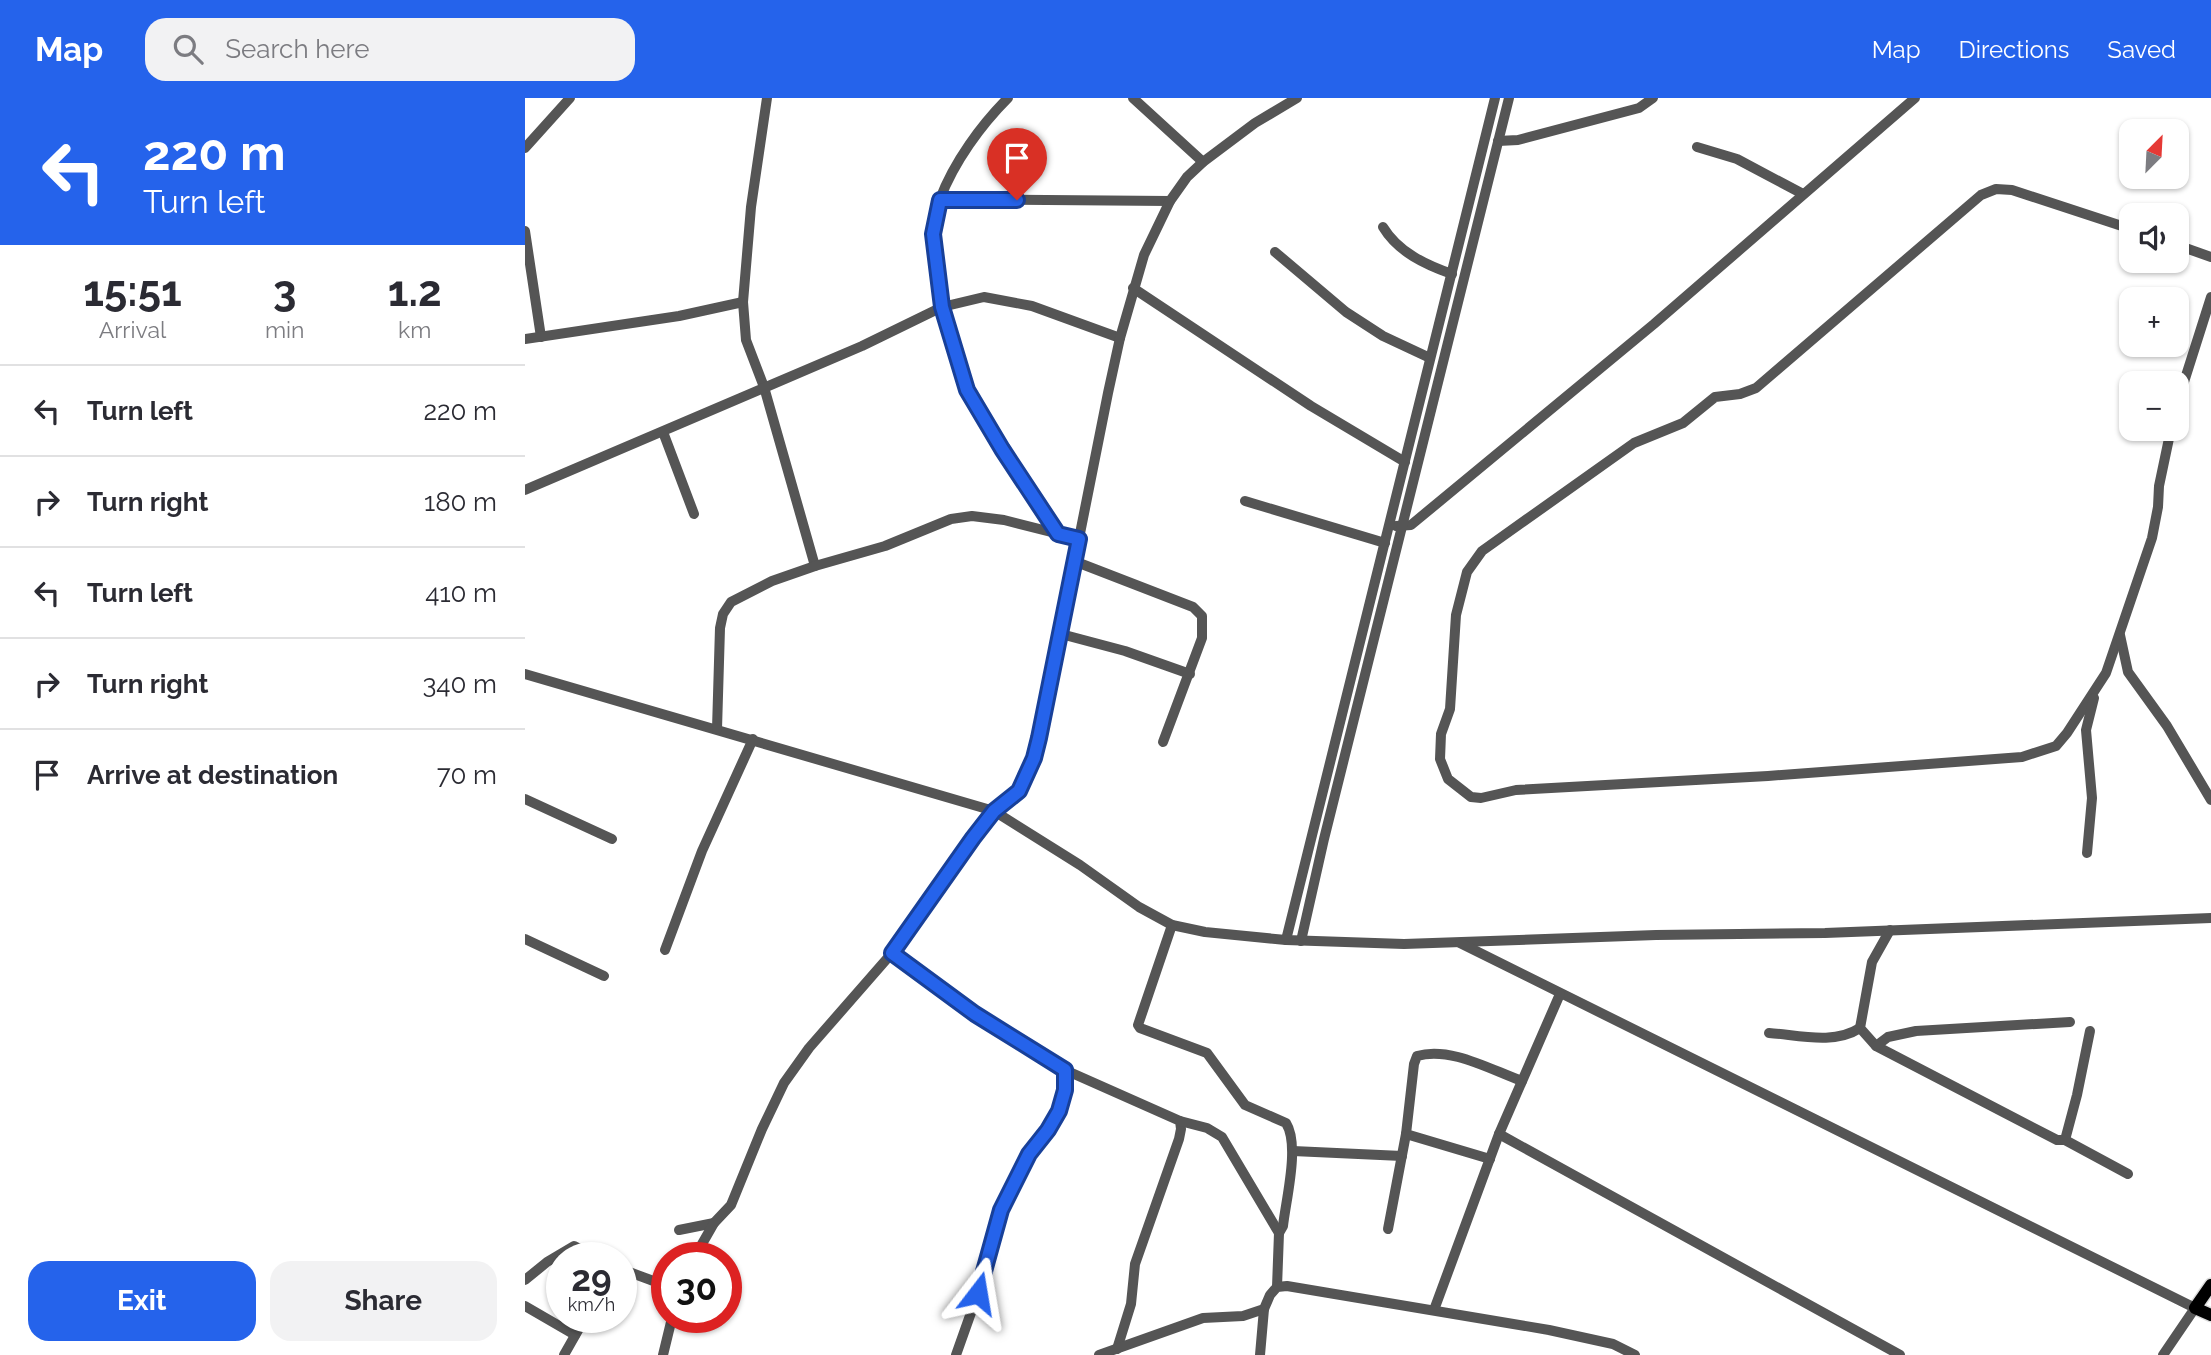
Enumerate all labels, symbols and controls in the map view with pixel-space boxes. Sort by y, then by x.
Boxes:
search box [145,18,635,81]
text: Map [35,30,103,69]
icon: search [169,30,207,68]
text: Search here [225,34,370,64]
text: Map [1872,35,1921,64]
text: Directions [1959,35,2069,64]
text: Saved [2107,35,2176,64]
north arrow [2119,119,2189,189]
map controls [2119,119,2189,441]
text: 220 m [143,124,286,181]
icon: left [28,126,119,217]
pin [987,128,1047,200]
icon: arrive [998,139,1036,177]
text: Turn left [143,183,265,220]
button: sound [2119,203,2189,273]
text: 15:51 [83,267,182,316]
text: 3 [273,267,296,316]
text: 1.2 [388,267,442,316]
button: + [2119,287,2189,357]
text: Arrival [99,316,166,343]
text: min [265,316,305,343]
text: km [398,316,431,343]
button: − [2119,371,2189,441]
icon: left [28,392,66,430]
text: Turn left [87,396,193,426]
text: 220 m [423,396,497,426]
icon: right [28,483,66,521]
text: Turn right [87,487,208,517]
text: 180 m [424,487,497,517]
icon: left [28,574,66,612]
text: Turn left [87,578,193,608]
text: 410 m [425,578,497,608]
icon: right [28,665,66,703]
text: Turn right [87,669,208,699]
text: 340 m [422,669,497,699]
icon: arrive [28,756,66,794]
text: Arrive at destination [87,760,338,790]
text: 70 m [437,760,497,790]
speed limit sign: 30 [651,1242,742,1333]
position arrow [941,1256,1015,1330]
text: 29 [571,1258,612,1299]
button: Exit [28,1261,256,1341]
button: Share [270,1261,497,1341]
text: km/h [568,1294,615,1315]

